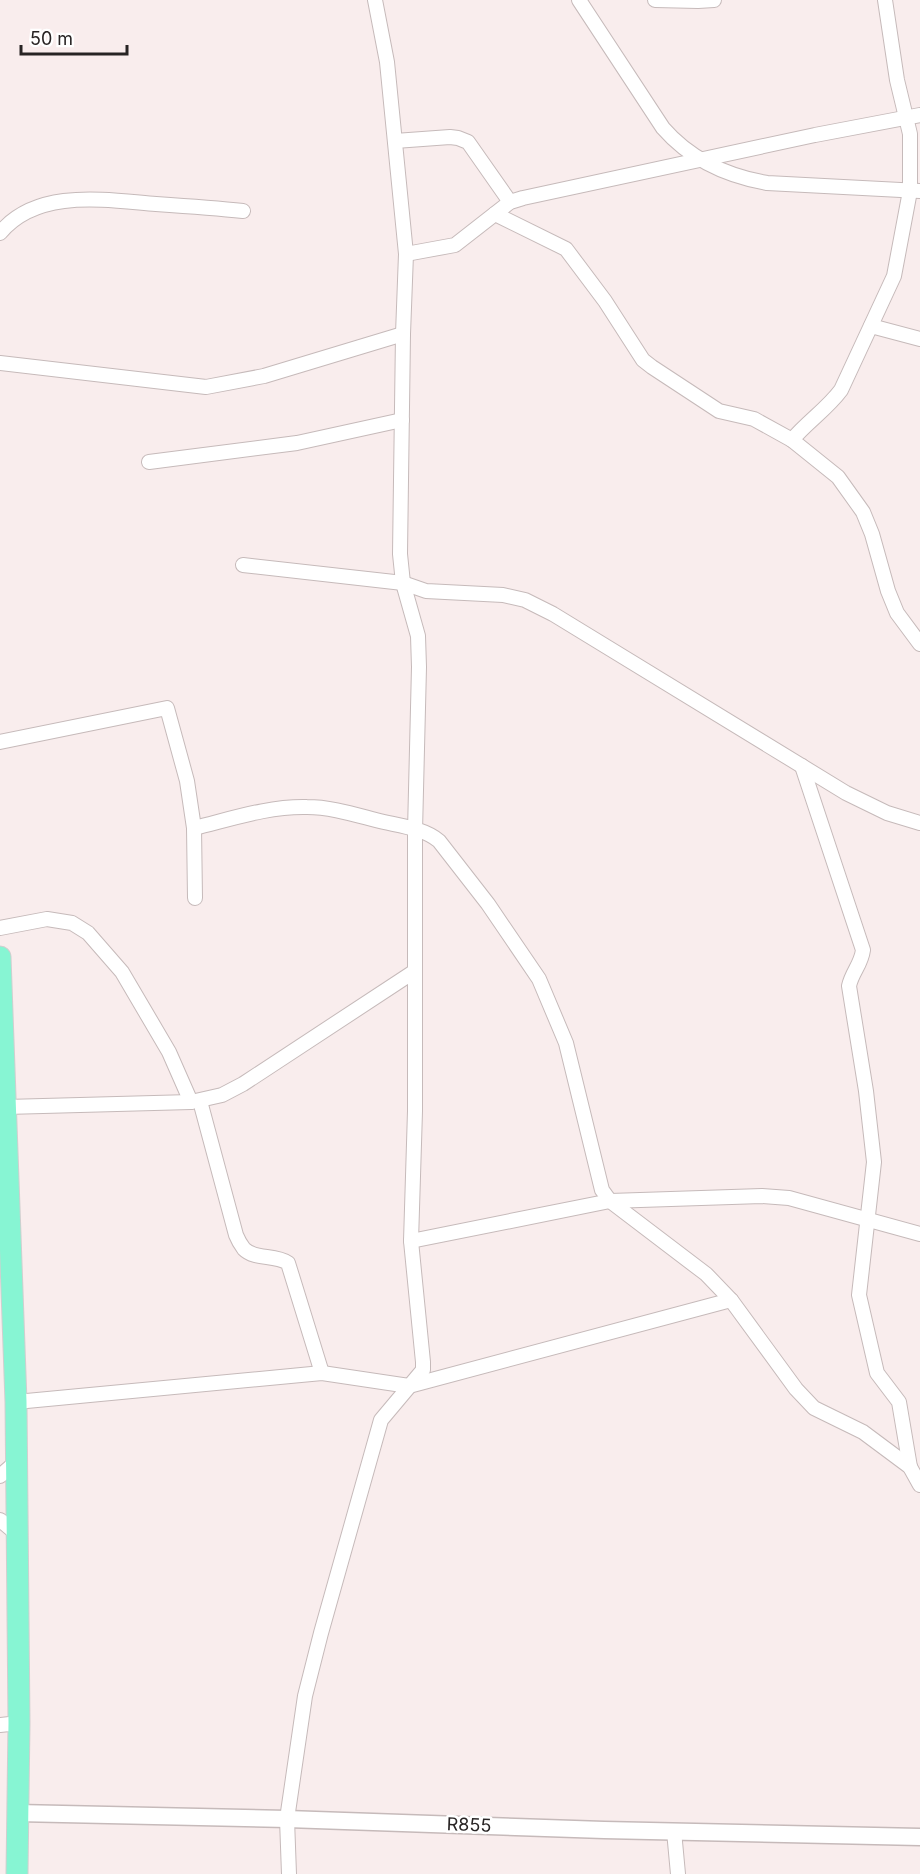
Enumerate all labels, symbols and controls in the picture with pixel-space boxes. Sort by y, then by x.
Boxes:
scale bar [21,18,128,56]
text: 50 m [30,28,73,49]
street label: R855 [446,1813,492,1836]

